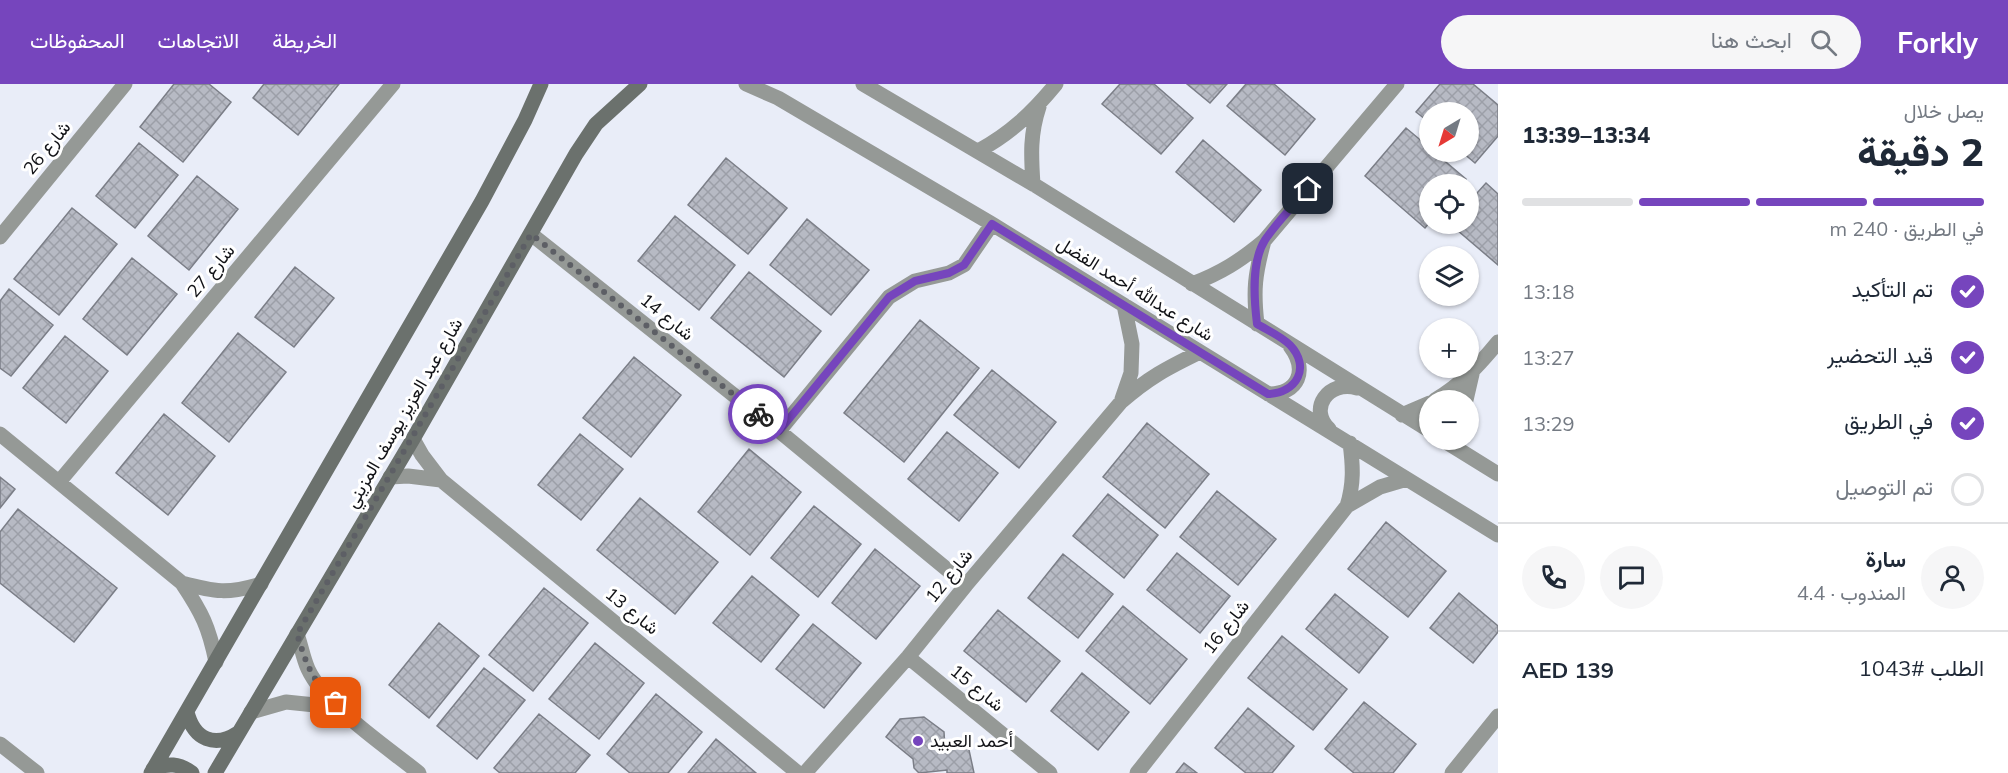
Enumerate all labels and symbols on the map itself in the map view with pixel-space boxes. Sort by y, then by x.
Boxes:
north arrow [1419,102,1479,162]
street label: شارع 26 [18,116,76,180]
pin [1282,163,1333,214]
street label: شارع عبدالله أحمد الفضل [1052,231,1218,347]
street label: شارع 27 [182,239,240,303]
street label: شارع 14 [635,288,699,346]
street label: شارع عبد العزيز يوسف المزيني [340,314,471,514]
courier [728,384,788,444]
street label: شارع 12 [920,544,978,608]
street label: شارع 13 [600,582,664,640]
street label: شارع 16 [1197,595,1255,659]
street label: شارع 15 [945,659,1009,717]
pin [310,677,361,728]
place label: أحمد العبيد [930,729,1013,752]
marker: أحمد العبيد [911,734,925,748]

